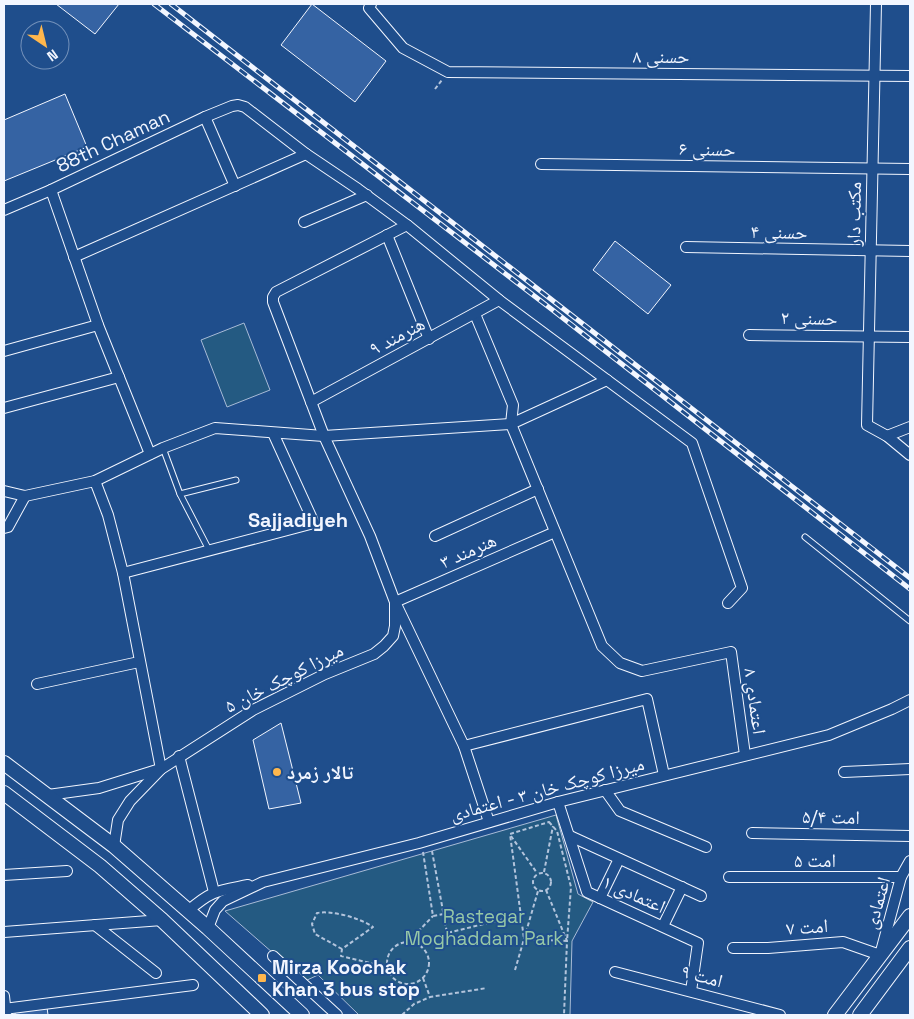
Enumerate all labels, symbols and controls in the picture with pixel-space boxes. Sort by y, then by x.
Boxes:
north arrow [20,20,70,70]
street label: حسنی ۸ [633,44,689,69]
text: N [43,46,61,66]
street label: 88th Chaman [52,104,174,178]
street label: حسنی ۶ [678,136,736,162]
street label: مکتب دار [841,182,867,247]
street label: حسنی ۴ [750,219,808,245]
street label: حسنی ۲ [780,305,838,331]
street label: هنرمند ۹ [365,311,429,361]
district label: Sajjadiyeh [248,507,348,533]
street label: هنرمند ۳ [436,527,500,575]
street label: میرزا کوچک خان ۵ [220,637,348,719]
street label: اعتمادی ۸ [738,666,772,736]
street label: میرزا کوچک خان ۳ - اعتمادی [447,751,647,827]
place label: تالار زمرد [287,760,354,785]
marker: تالار زمرد [271,766,283,778]
street label: امت ۵/۴ [802,804,860,830]
street label: امت ۵ [794,848,836,873]
street label: اعتمادی ۱ [598,869,670,919]
street label: اعتمادی [858,874,896,932]
park label: Rastegar Moghaddam Park [405,904,563,951]
street label: امت ۷ [785,913,829,941]
place label: Mirza Koochak Khan 3 bus stop [272,955,420,1002]
street label: امت ۹ [678,958,726,994]
marker: Mirza Koochak Khan 3 bus stop [256,972,268,984]

